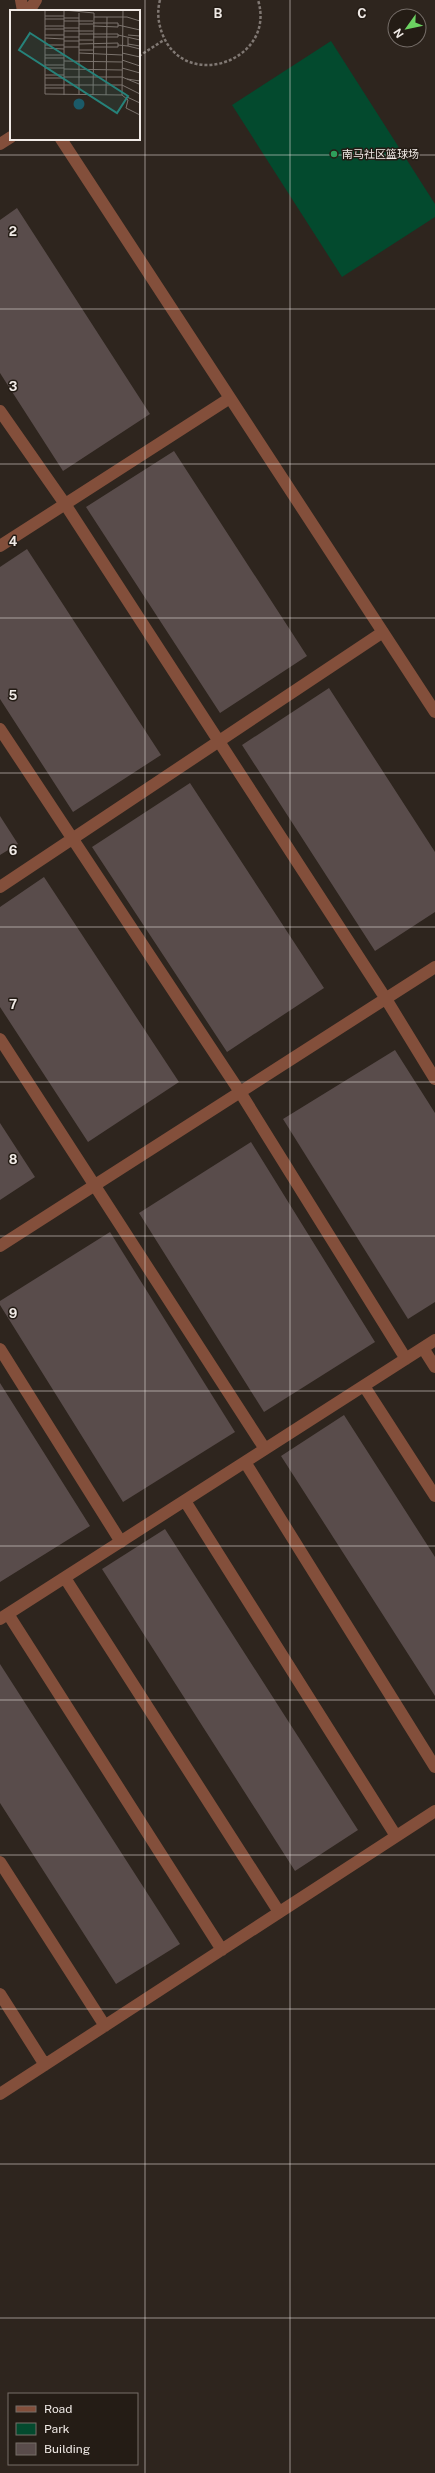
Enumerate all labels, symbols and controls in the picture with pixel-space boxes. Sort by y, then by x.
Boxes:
text: B [214,6,223,21]
text: C [357,6,367,21]
north arrow [387,8,427,48]
inset map [10,10,140,140]
text: N [391,27,406,40]
place label: 南马社区篮球场 [342,148,419,160]
marker: 南马社区篮球场 [329,149,339,159]
text: 2 [9,224,17,239]
text: 3 [9,379,18,394]
text: 4 [9,534,18,549]
text: 5 [9,688,18,703]
text: 6 [9,843,18,858]
text: 7 [9,997,17,1012]
text: 8 [9,1152,18,1167]
text: 9 [9,1306,17,1321]
legend [8,2393,138,2465]
text: Road [44,2402,72,2416]
text: Park [44,2422,70,2436]
text: Building [44,2442,90,2456]

